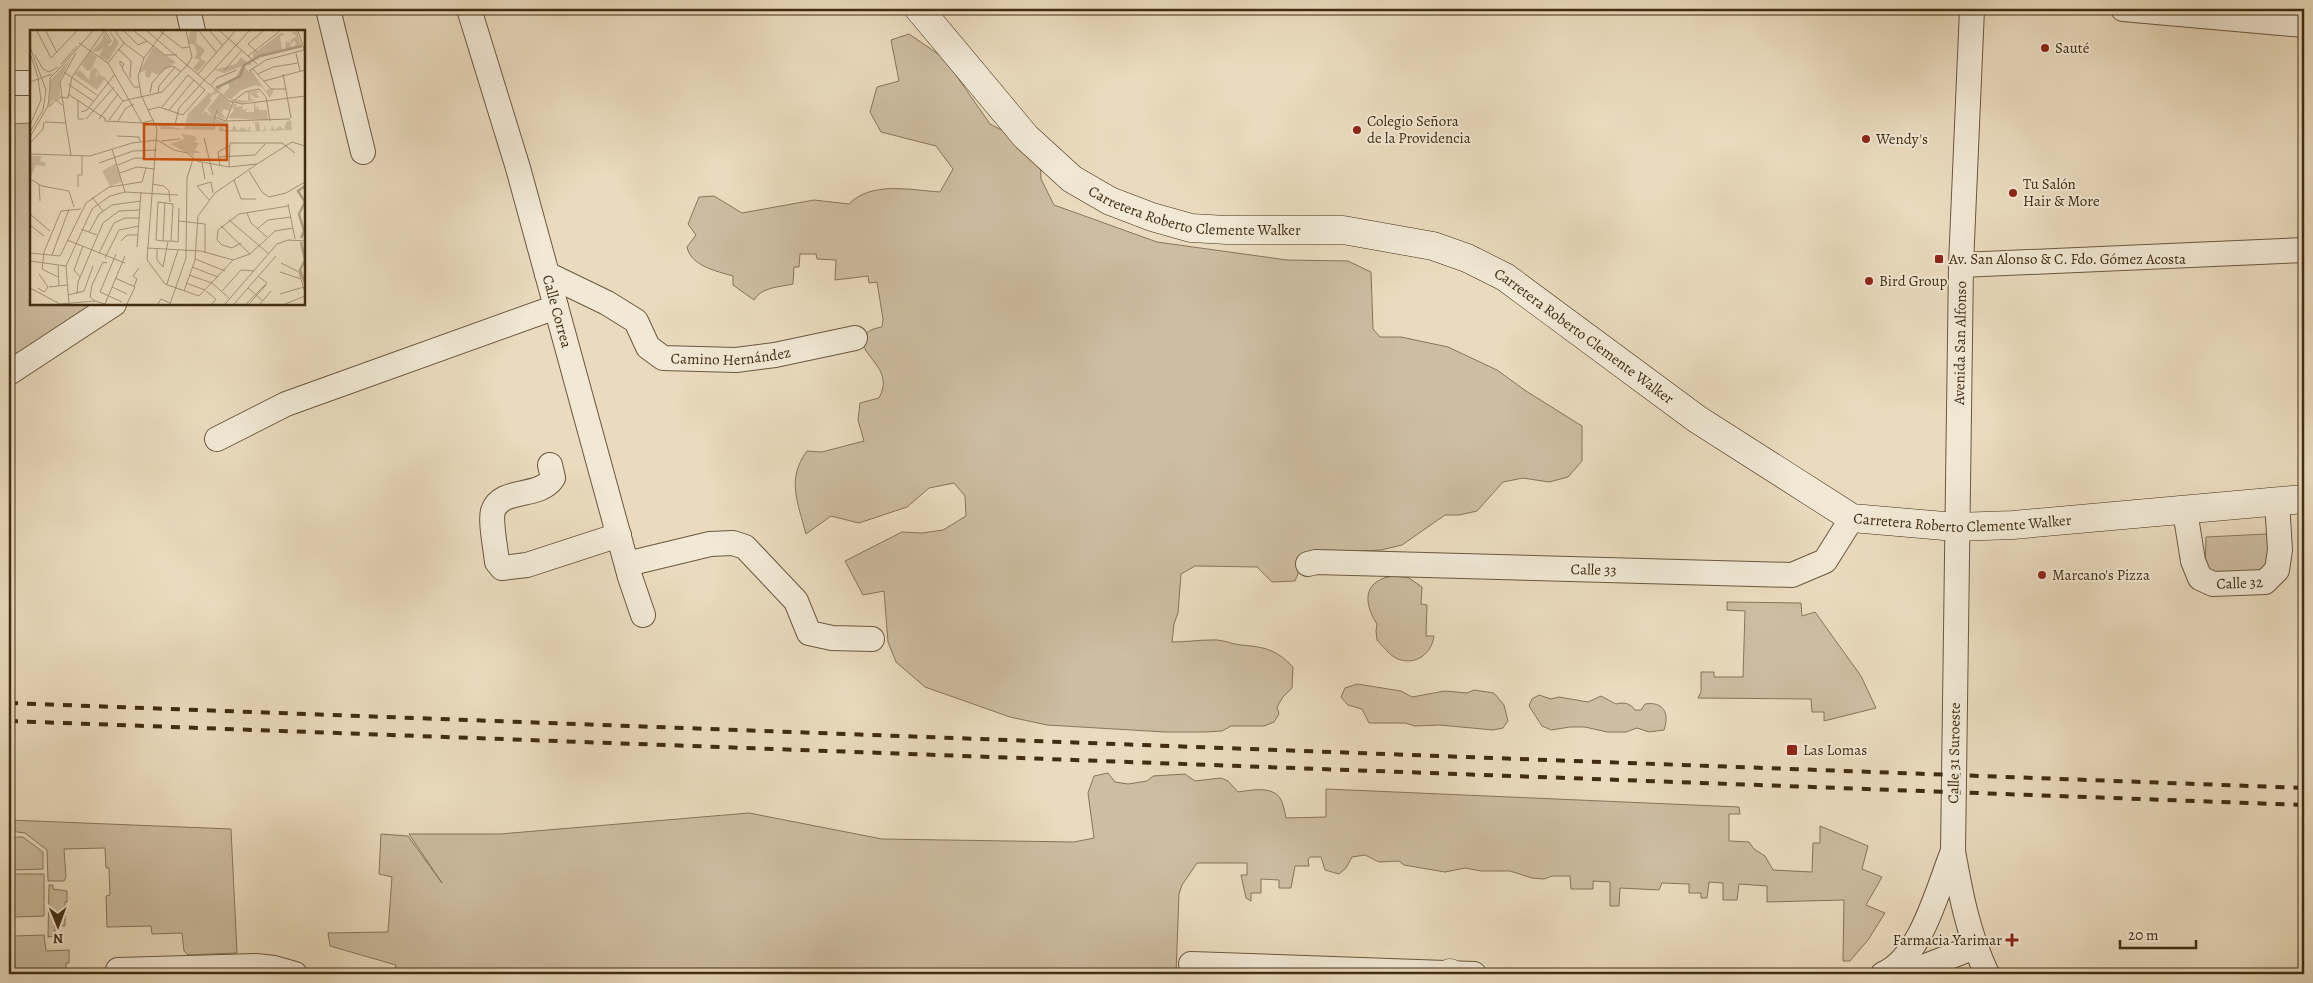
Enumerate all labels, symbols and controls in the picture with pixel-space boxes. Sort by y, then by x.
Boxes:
inset map [30,30,305,305]
place label: Sauté [2055,38,2090,58]
marker: Sauté [2039,42,2051,54]
place label: Colegio Señora de la Providencia [1367,111,1471,148]
marker: Colegio Señora de la Providencia [1351,124,1363,136]
place label: Wendy's [1875,129,1928,149]
marker: Wendy's [1860,133,1872,145]
place label: Tu Salón Hair & More [2023,174,2100,211]
street label: Carretera Roberto Clemente Walker [1085,181,1301,240]
marker: Tu Salón Hair & More [2007,187,2019,199]
place label: Av. San Alonso & C. Fdo. Gómez Acosta [1948,249,2186,269]
marker: Av. San Alonso & C. Fdo. Gómez Acosta [1933,253,1945,265]
street label: Carretera Roberto Clemente Walker [1491,263,1678,409]
place label: Bird Group [1879,271,1948,291]
street label: Calle Correa [538,272,577,350]
marker: Bird Group [1863,275,1875,287]
street label: Avenida San Alfonso [1949,281,1971,406]
street label: Camino Hernández [670,342,793,370]
street label: Carretera Roberto Clemente Walker [1853,508,2073,537]
street label: Calle 33 [1570,559,1617,580]
place label: Marcano's Pizza [2052,565,2150,585]
marker: Marcano's Pizza [2036,569,2048,581]
street label: Calle 32 [2216,572,2263,594]
street label: Calle 31 Suroeste [1943,702,1965,804]
place label: Las Lomas [1803,740,1867,760]
marker: Las Lomas [1785,743,1799,757]
north arrow [32,900,82,950]
scale bar [2120,918,2197,950]
text: 20 m [2128,925,2159,945]
text: N [53,929,63,948]
place label: Farmacia Yarimar [1893,930,2002,950]
marker: Farmacia Yarimar [2006,934,2018,946]

